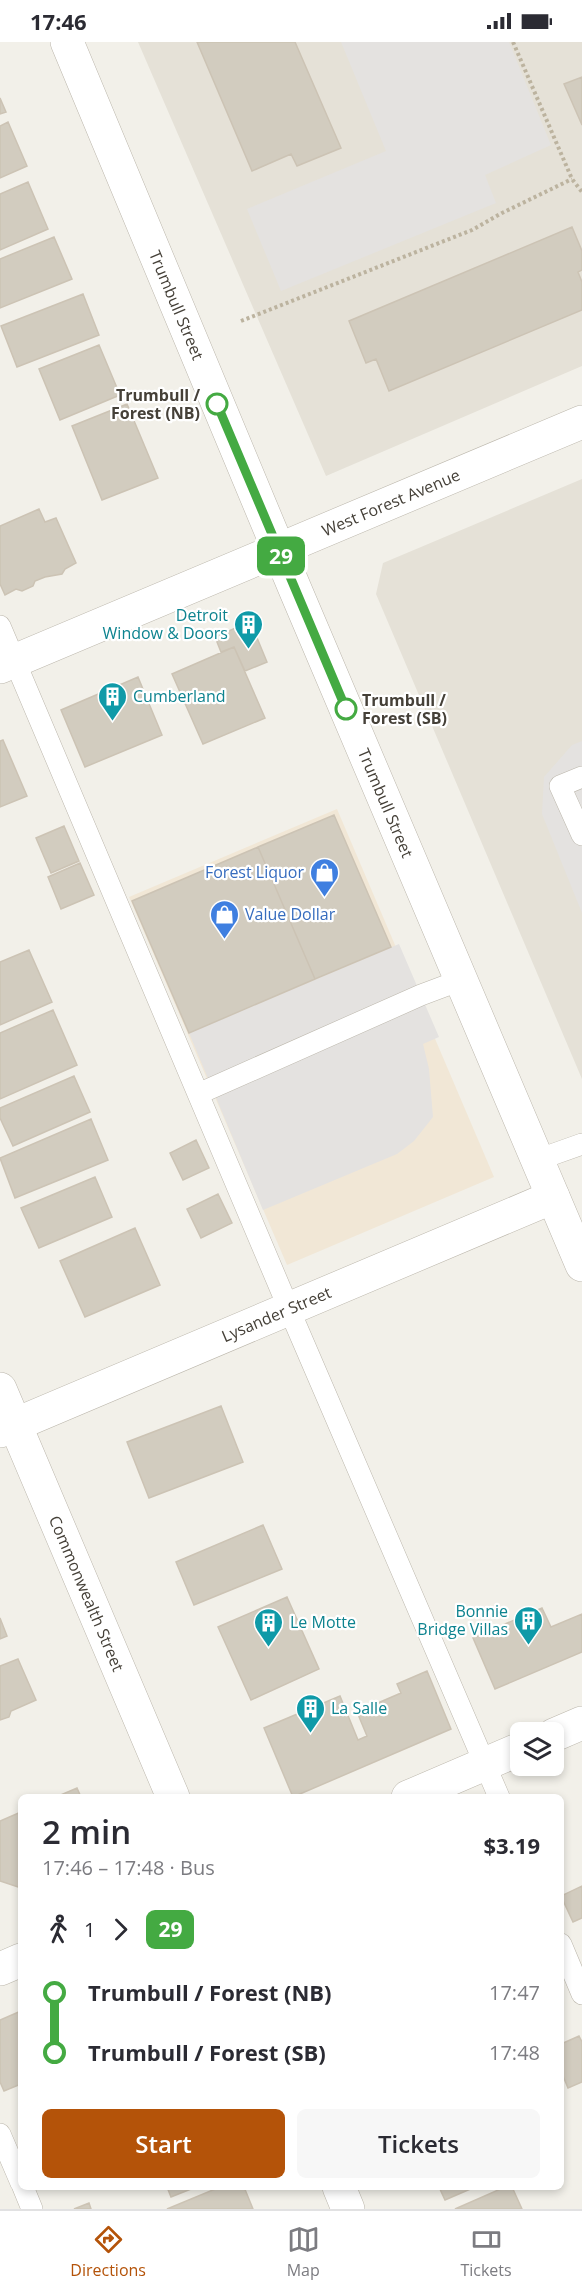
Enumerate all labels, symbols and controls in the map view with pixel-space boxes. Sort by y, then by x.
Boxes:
text: 17:46 [30,6,87,36]
street label: Trumbull Street [144,247,209,363]
place label: Trumbull / Forest (NB) [111,384,200,424]
marker: Trumbull / Forest (NB) [206,393,228,415]
street label: West Forest Avenue [318,464,463,541]
line badge: 29 [254,536,308,576]
text: 29 [269,542,293,570]
place label: Detroit Window & Doors [103,604,228,644]
building icon: Detroit Window & Doors [233,608,265,650]
building icon: Cumberland [96,680,128,722]
place label: Cumberland [133,685,226,707]
place label: Trumbull / Forest (SB) [362,689,447,729]
marker: Trumbull / Forest (SB) [335,698,357,720]
street label: Trumbull Street [353,745,419,861]
shop icon: Forest Liquor [309,856,341,898]
place label: Forest Liquor [205,861,304,883]
shop icon: Value Dollar [208,898,240,940]
place label: Value Dollar [245,903,336,925]
street label: Lysander Street [218,1281,335,1347]
street label: Commonwealth Street [44,1512,130,1675]
place label: Bonnie Bridge Villas [417,1600,508,1640]
building icon: Bonnie Bridge Villas [513,1604,545,1646]
building icon: Le Motte [253,1606,285,1648]
place label: Le Motte [290,1611,356,1633]
building icon: La Salle [294,1692,326,1734]
place label: La Salle [331,1697,387,1719]
map controls [510,1722,564,1776]
button: layers [510,1722,564,1776]
text: 2 min [42,1809,131,1854]
text: $3.19 [483,1830,540,1860]
text: 17:46 – 17:48 · Bus [42,1854,215,1881]
icon: walk [42,1913,75,1946]
icon: forward [104,1913,137,1946]
text: 29 [158,1915,182,1943]
text: 1 [84,1916,95,1943]
text: Trumbull / Forest (NB) [88,1977,332,2007]
text: 17:47 [489,1979,540,2006]
text: Trumbull / Forest (SB) [88,2037,326,2067]
text: 17:48 [489,2039,540,2066]
button: Start [42,2109,285,2178]
button: Tickets [297,2109,540,2178]
tab: Directions [70,2223,146,2281]
tab: Map [287,2223,320,2281]
tab: Tickets [460,2223,512,2281]

